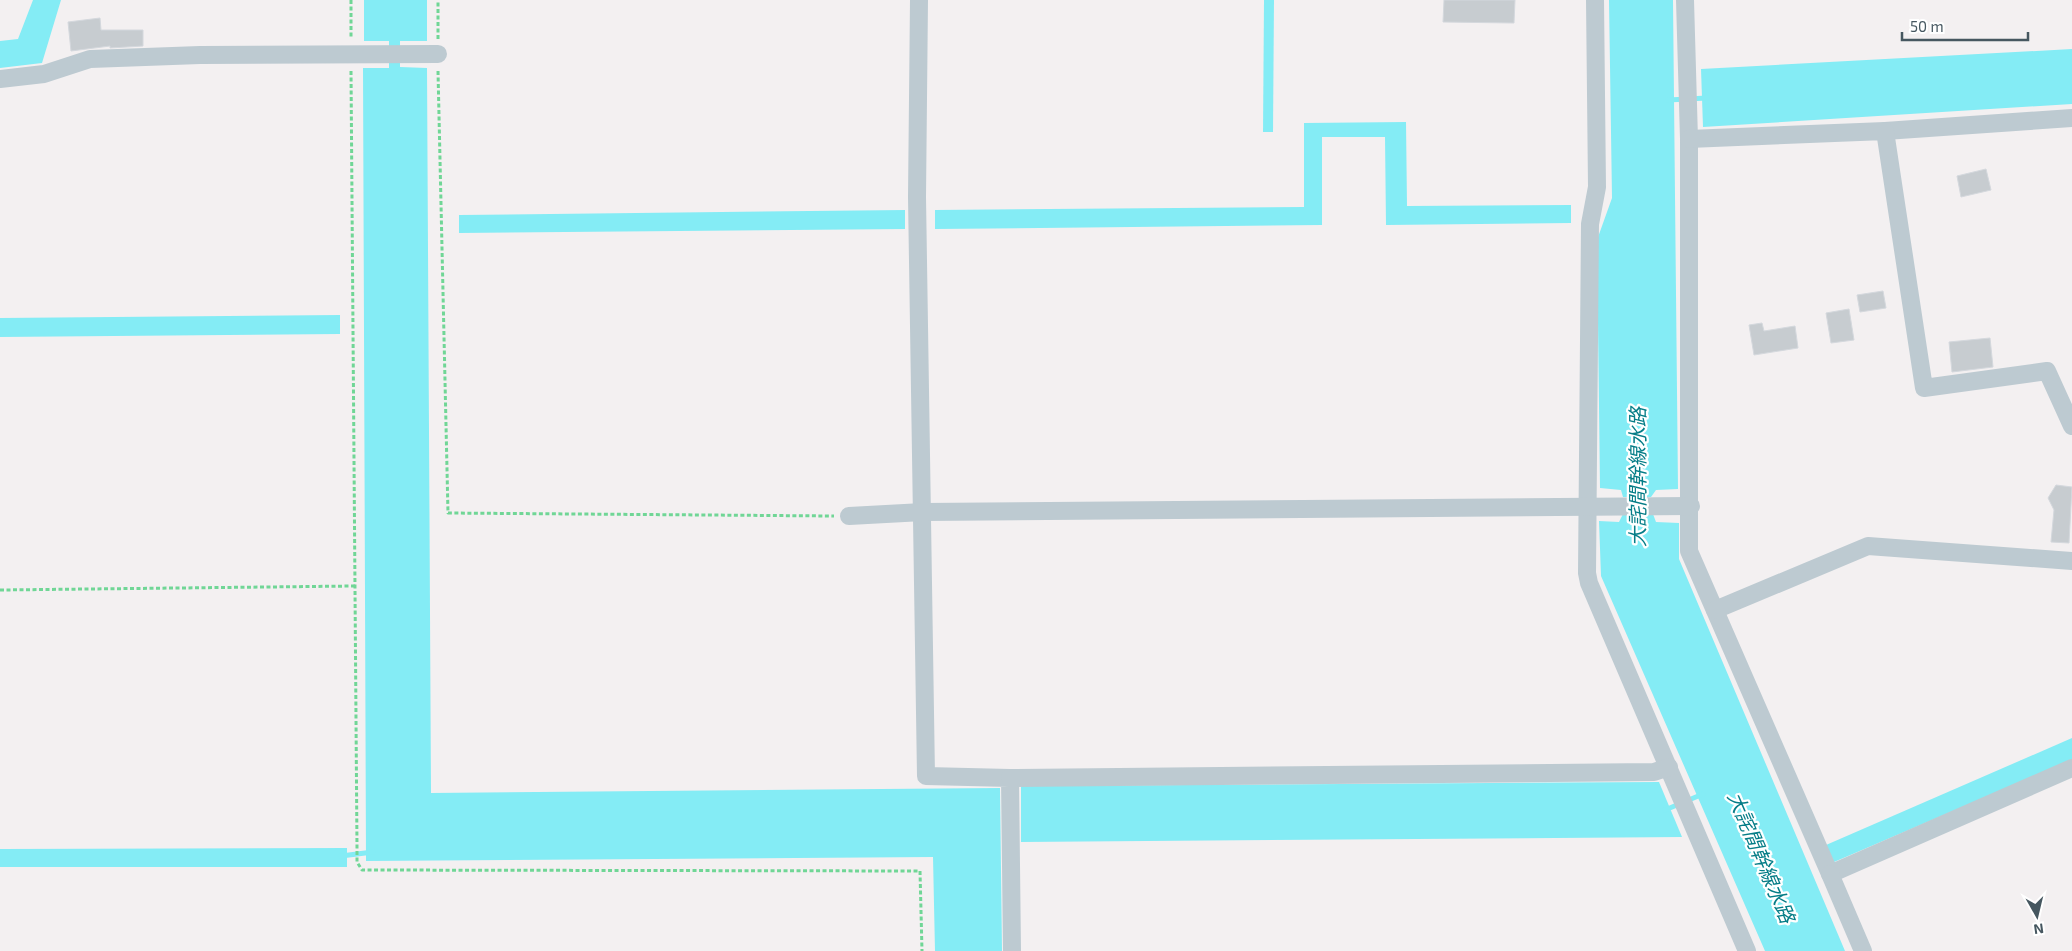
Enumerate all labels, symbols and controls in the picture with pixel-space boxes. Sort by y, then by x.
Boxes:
scale bar [1902,10,2028,42]
text: 50 m [1910,17,1944,35]
water label: 大詫間幹線水路 [1625,405,1649,547]
water label: 大詫間幹線水路 [1724,788,1801,928]
north arrow [2012,891,2062,941]
text: N [2033,920,2045,938]

